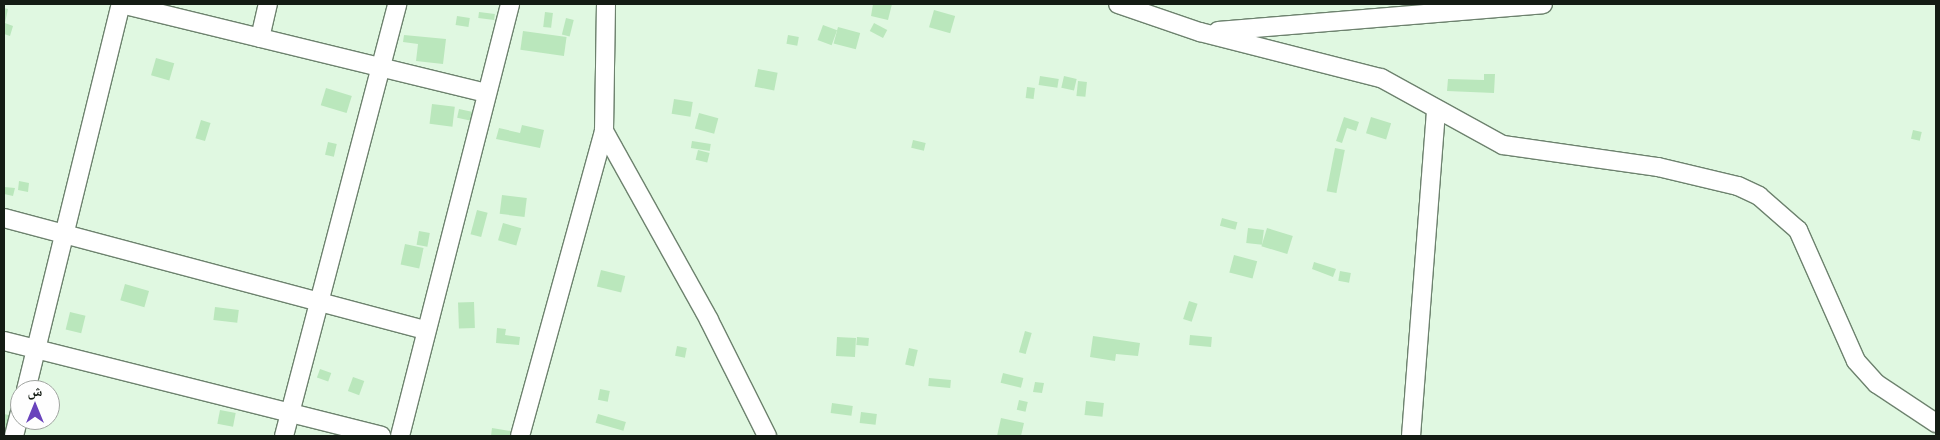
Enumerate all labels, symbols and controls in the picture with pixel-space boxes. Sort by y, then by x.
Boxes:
north arrow [10,380,60,430]
text: ش [28,383,42,399]

